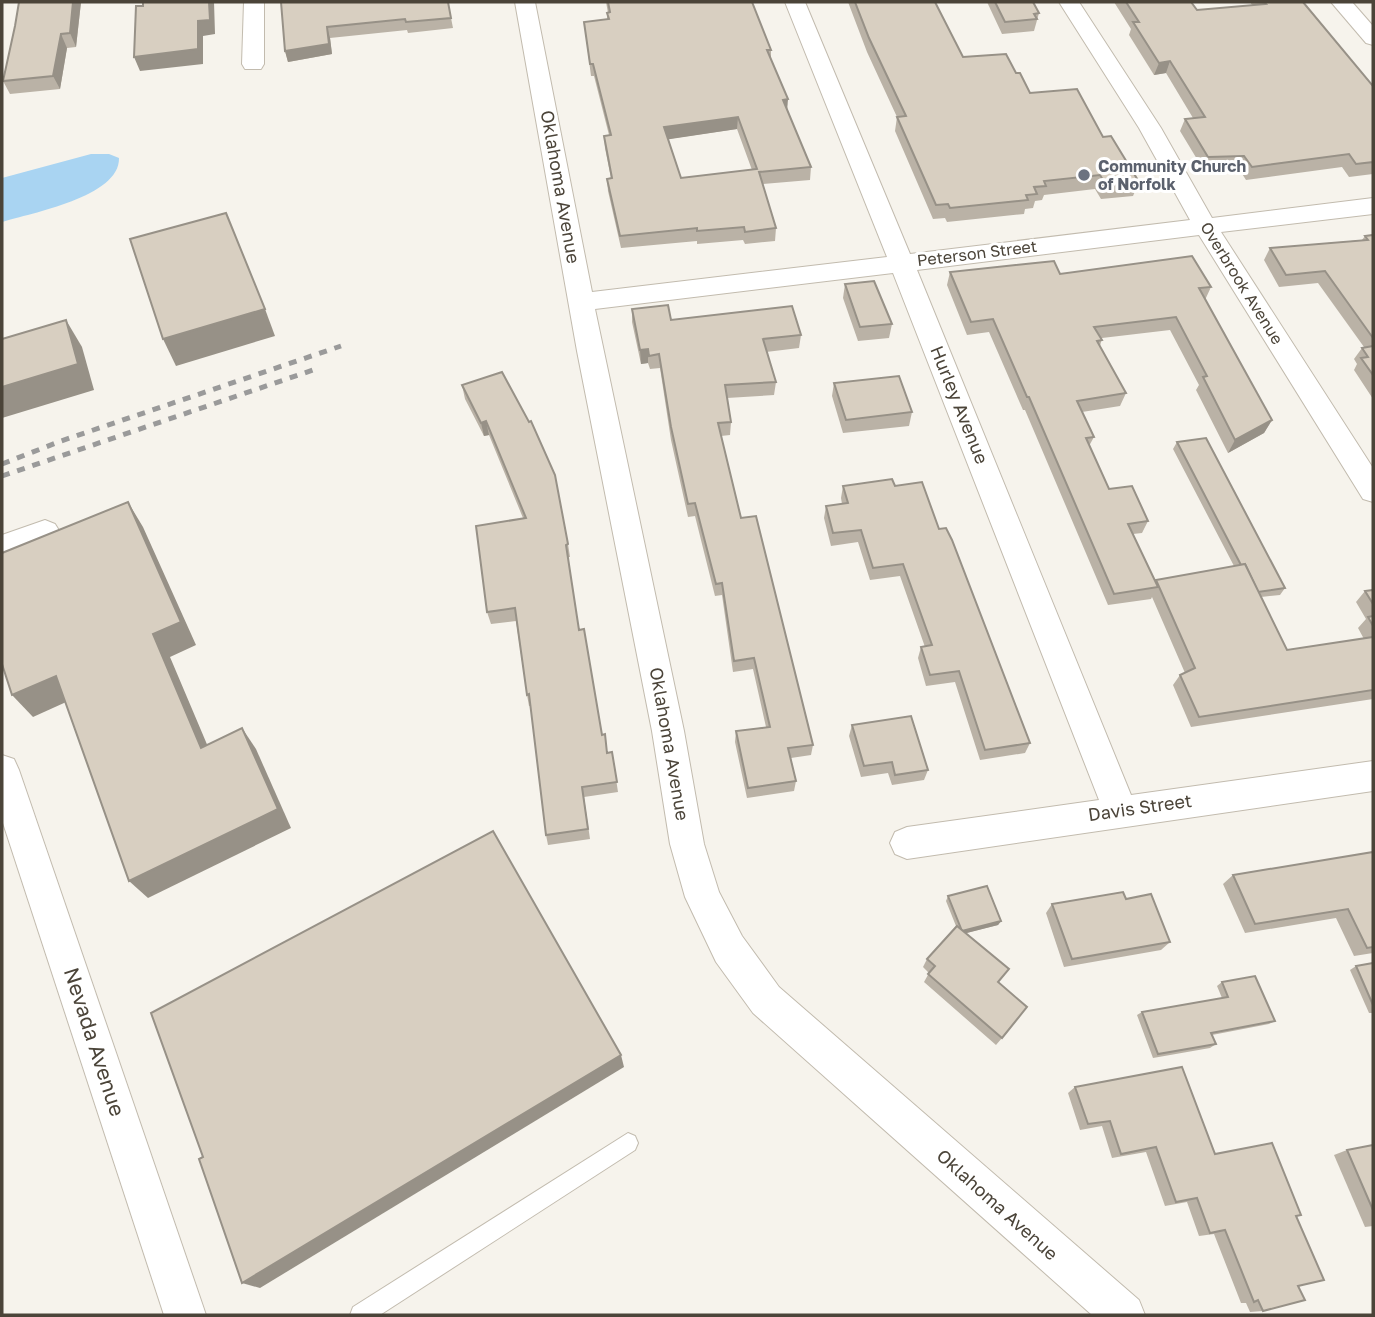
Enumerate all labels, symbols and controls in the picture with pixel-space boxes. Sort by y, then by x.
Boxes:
street label: Oklahoma Avenue [537,108,585,265]
place label: Community Church of Norfolk [1098,156,1246,194]
marker: Community Church of Norfolk [1076,167,1092,183]
street label: Overbrook Avenue [1196,218,1288,348]
street label: Peterson Street [916,236,1038,270]
street label: Hurley Avenue [926,342,994,467]
street label: Oklahoma Avenue [646,665,694,822]
street label: Davis Street [1087,789,1193,825]
street label: Nevada Avenue [59,964,131,1119]
street label: Oklahoma Avenue [933,1144,1063,1264]

